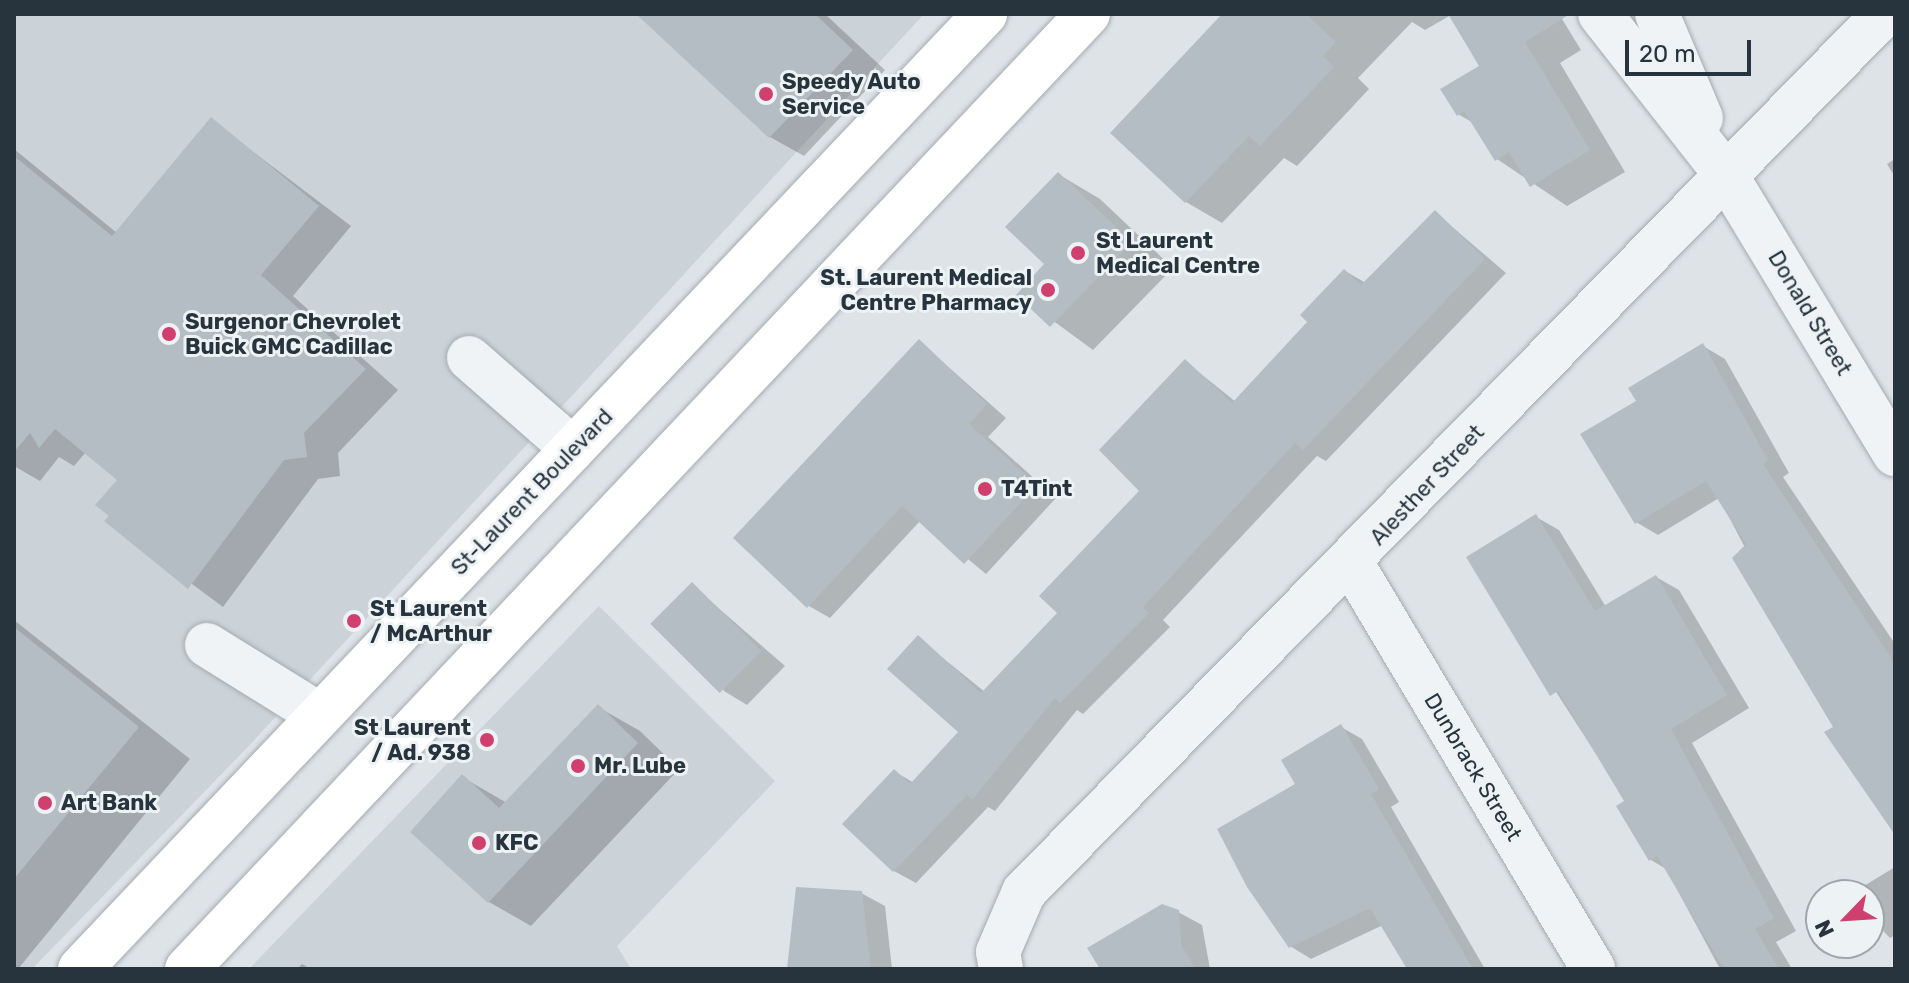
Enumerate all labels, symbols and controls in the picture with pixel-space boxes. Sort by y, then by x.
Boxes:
scale bar [1629,24,1755,74]
text: 20 m [1639,40,1696,68]
place label: Speedy Auto Service [782,68,922,120]
marker: Speedy Auto Service [757,85,775,103]
place label: St Laurent Medical Centre [1096,227,1260,278]
marker: St Laurent Medical Centre [1067,242,1089,264]
street label: Donald Street [1762,246,1858,380]
place label: St. Laurent Medical Centre Pharmacy [820,264,1032,316]
marker: St. Laurent Medical Centre Pharmacy [1039,281,1057,299]
place label: Surgenor Chevrolet Buick GMC Cadillac [185,308,401,360]
marker: Surgenor Chevrolet Buick GMC Cadillac [160,325,178,343]
street label: St-Laurent Boulevard [446,403,618,581]
street label: Alesther Street [1364,419,1490,551]
place label: T4Tint [1001,476,1072,502]
marker: T4Tint [976,480,994,498]
place label: St Laurent / McArthur [370,595,492,646]
marker: St Laurent / McArthur [345,612,363,630]
street label: Dunbrack Street [1419,688,1527,846]
place label: St Laurent / Ad. 938 [354,714,471,766]
marker: St Laurent / Ad. 938 [478,731,496,749]
place label: Mr. Lube [594,753,686,779]
marker: Mr. Lube [569,757,587,775]
place label: Art Bank [61,790,157,816]
marker: Art Bank [36,794,54,812]
place label: KFC [495,830,539,856]
marker: KFC [470,834,488,852]
north arrow [1805,879,1885,959]
text: N [1809,916,1840,941]

